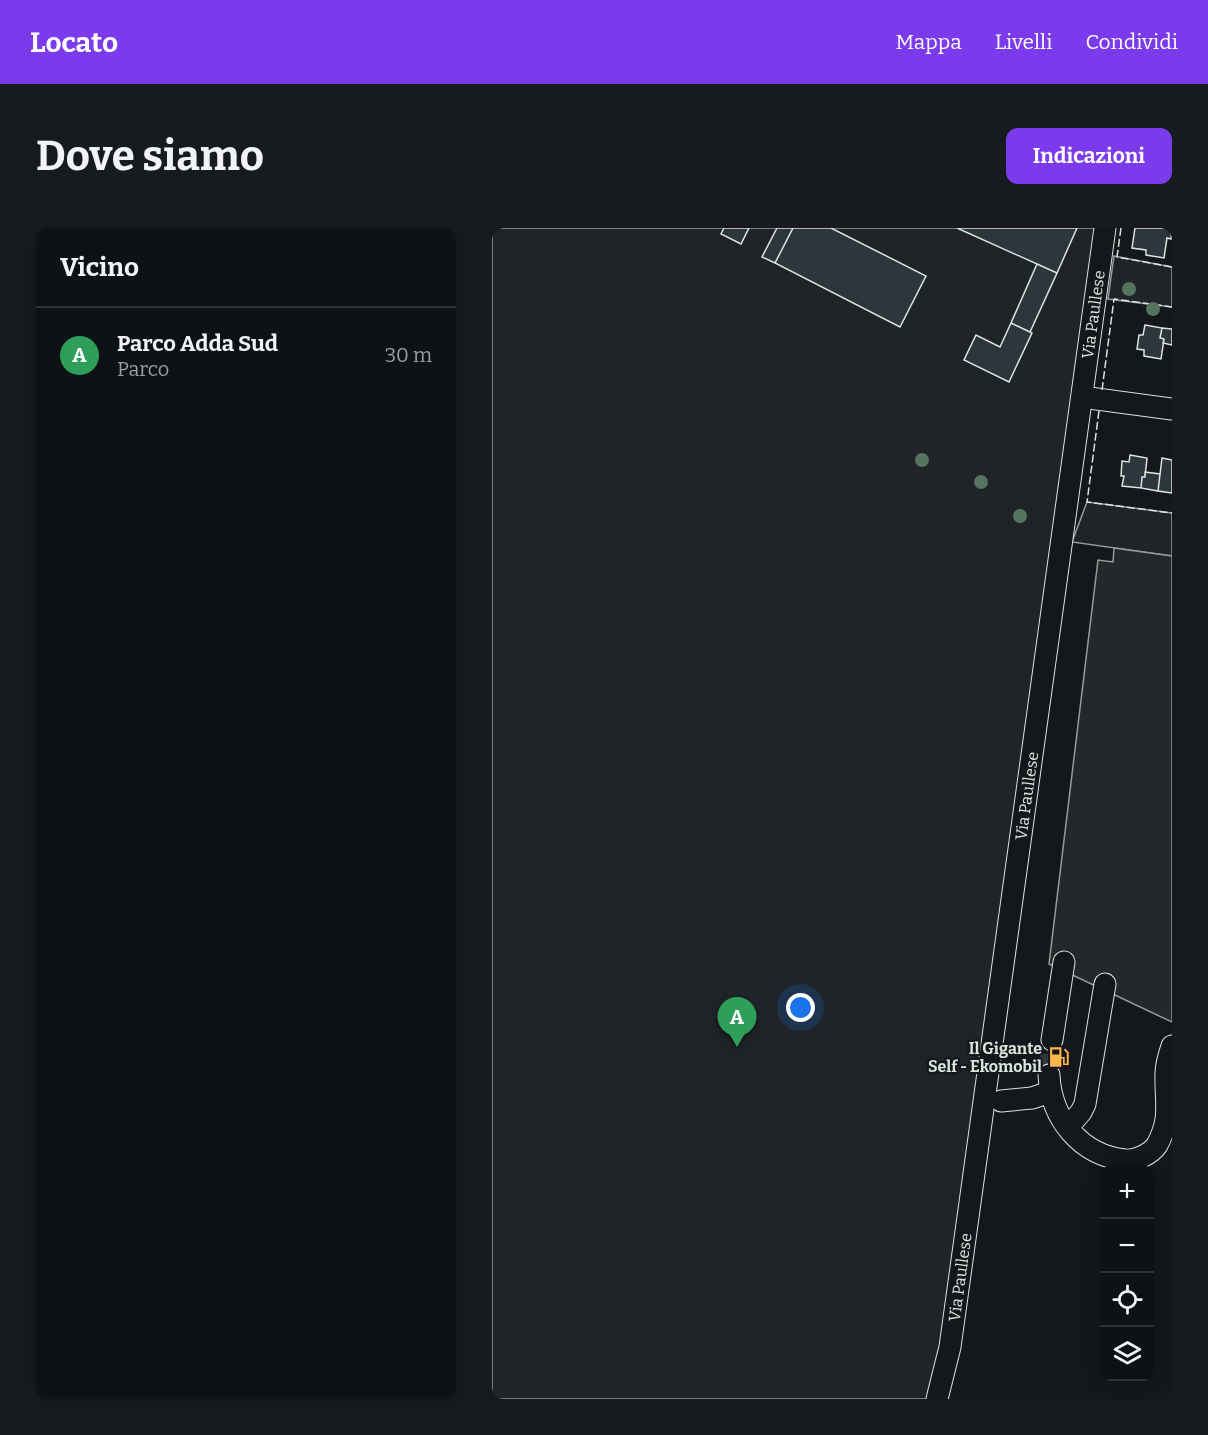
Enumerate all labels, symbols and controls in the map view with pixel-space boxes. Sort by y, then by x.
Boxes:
text: Locato [30,26,118,59]
text: Mappa [895,29,962,55]
text: Livelli [995,29,1052,55]
text: Condividi [1085,29,1178,55]
button: Indicazioni [1006,128,1172,184]
text: Dove siamo [36,131,264,181]
text: Vicino [60,252,139,283]
street label: Via Paullese [1077,269,1109,360]
text: Parco Adda Sud [117,330,278,357]
text: A [72,343,87,367]
text: 30 m [385,343,432,367]
text: Parco [117,357,169,381]
street label: Via Paullese [1011,750,1042,841]
your location [786,993,815,1022]
pin: A [718,998,756,1047]
place label: Il Gigante Self - Ekomobil [928,1039,1042,1076]
fuel station icon: Il Gigante Self - Ekomobil [1047,1045,1071,1069]
map controls [1100,1165,1154,1381]
button: + [1100,1165,1154,1219]
button: − [1100,1219,1154,1273]
street label: Via Paullese [944,1232,975,1323]
button: locate [1100,1273,1154,1327]
button: layers [1100,1327,1154,1381]

